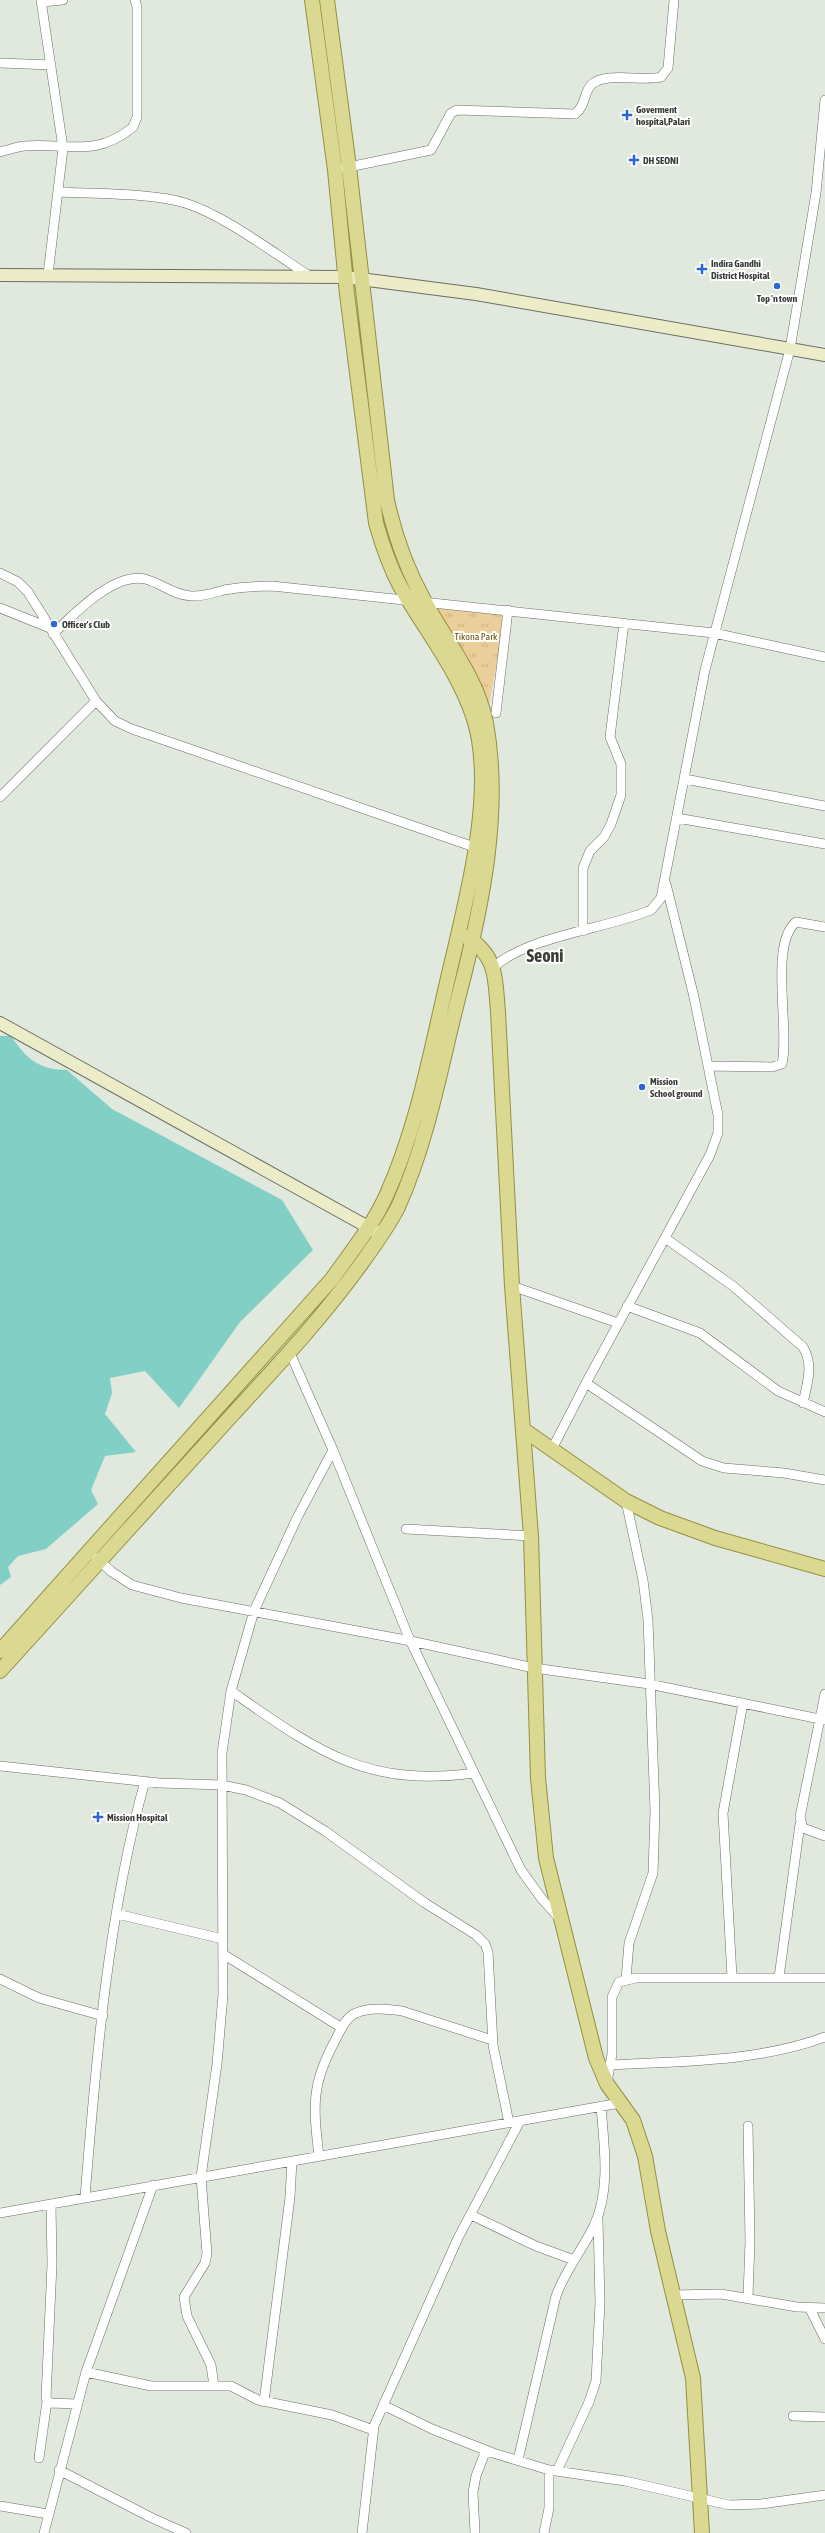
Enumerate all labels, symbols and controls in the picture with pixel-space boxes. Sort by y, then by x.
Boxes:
place label: Goverment hospital,Palari [636,104,690,127]
marker: Goverment hospital,Palari [621,109,633,121]
marker: DH SEONI [628,154,640,166]
place label: DH SEONI [643,155,679,166]
place label: Indira Gandhi District Hospital [711,258,770,281]
marker: Indira Gandhi District Hospital [696,263,708,275]
marker: Top 'n town [772,281,782,291]
place label: Top 'n town [757,293,797,304]
marker: Officer's Club [49,619,59,629]
place label: Officer's Club [62,619,110,630]
park label: Tikona Park [455,631,498,642]
district label: Seoni [527,945,563,966]
place label: Mission School ground [650,1076,703,1099]
marker: Mission School ground [637,1082,647,1092]
marker: Mission Hospital [92,1811,104,1823]
place label: Mission Hospital [107,1812,168,1823]

